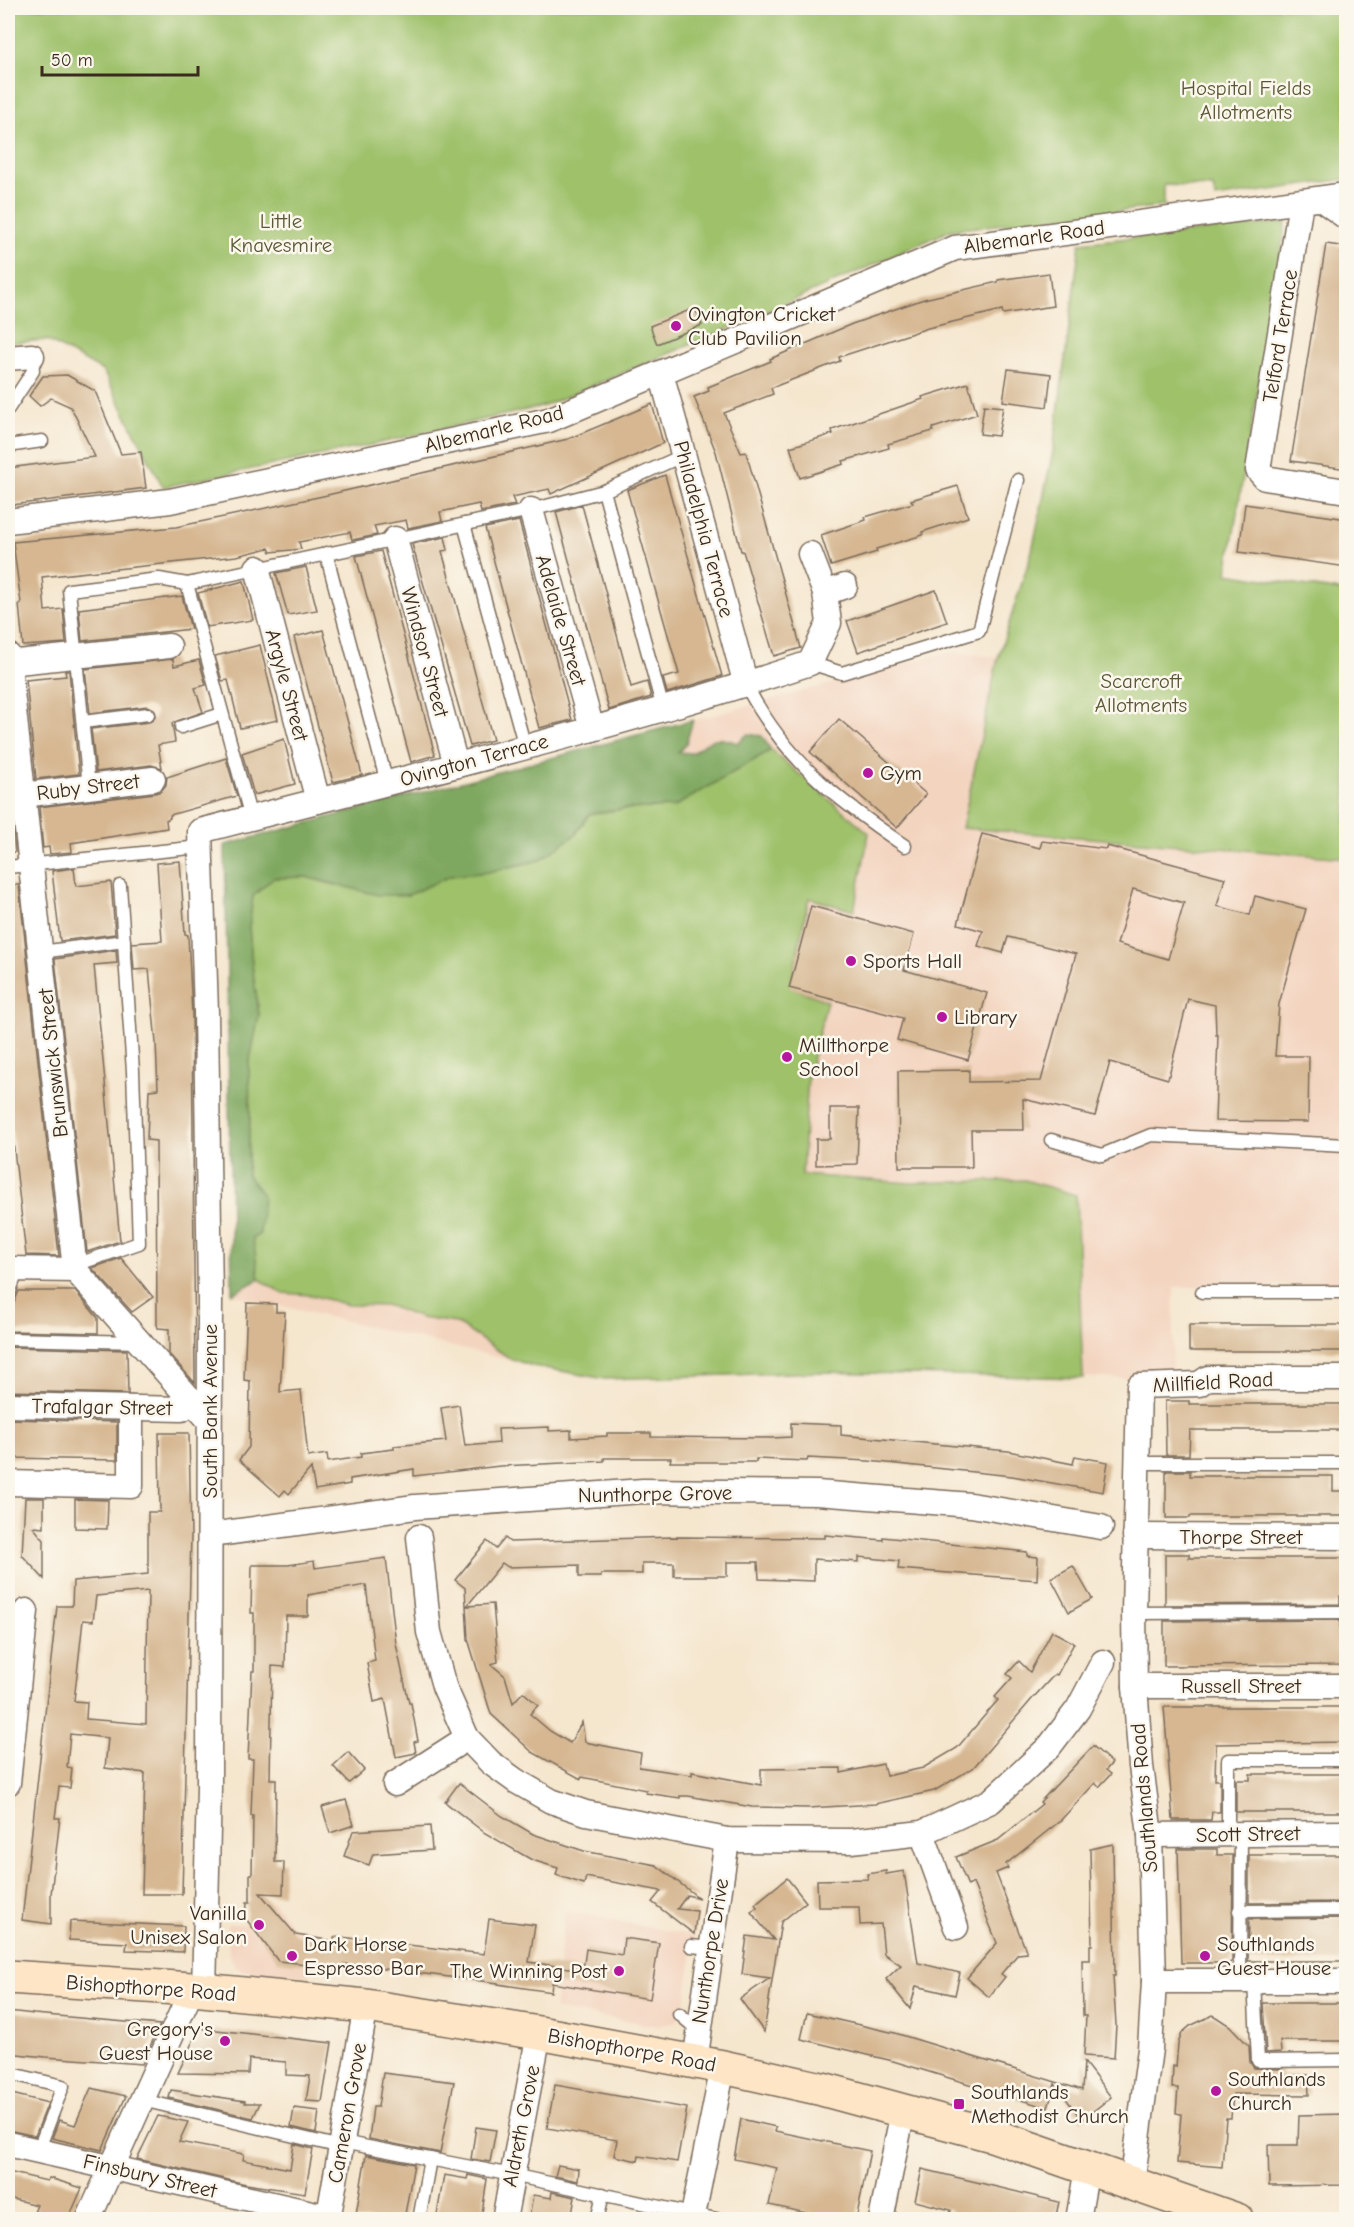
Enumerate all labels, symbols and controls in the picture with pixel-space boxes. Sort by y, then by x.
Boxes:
scale bar [42,39,198,77]
text: 50 m [51,50,93,71]
park label: Hospital Fields Allotments [1181,76,1311,124]
park label: Little Knavesmire [230,209,332,257]
street label: Albemarle Road [962,215,1106,259]
street label: Telford Terrace [1258,268,1302,404]
place label: Ovington Cricket Club Pavilion [688,302,836,350]
marker: Ovington Cricket Club Pavilion [669,319,683,333]
street label: Albemarle Road [422,400,566,458]
street label: Philadelphia Terrace [669,438,739,620]
street label: Adelaide Street [531,552,591,689]
street label: Windsor Street [396,584,454,721]
street label: Argyle Street [261,626,314,745]
park label: Scarcroft Allotments [1095,669,1187,717]
street label: Ovington Terrace [397,729,551,791]
place label: Gym [880,761,922,785]
marker: Gym [861,766,875,780]
street label: Ruby Street [35,769,142,805]
place label: Sports Hall [863,949,962,973]
marker: Sports Hall [844,954,858,968]
street label: Brunswick Street [33,986,73,1139]
place label: Library [954,1005,1018,1029]
marker: Library [935,1010,949,1024]
place label: Millthorpe School [799,1033,889,1081]
marker: Millthorpe School [780,1050,794,1064]
street label: South Bank Avenue [198,1324,222,1498]
street label: Millfield Road [1152,1367,1274,1397]
street label: Trafalgar Street [32,1394,173,1420]
street label: Nunthorpe Grove [578,1481,732,1507]
street label: Thorpe Street [1180,1525,1303,1549]
street label: Russell Street [1181,1674,1302,1698]
street label: Southlands Road [1126,1722,1162,1874]
street label: Scott Street [1196,1821,1301,1847]
street label: Nunthorpe Drive [687,1877,733,2025]
place label: Vanilla Unisex Salon [130,1901,247,1949]
marker: Vanilla Unisex Salon [252,1918,266,1932]
place label: Dark Horse Espresso Bar [304,1932,423,1980]
place label: Southlands Guest House [1217,1932,1331,1980]
marker: Dark Horse Espresso Bar [285,1949,299,1963]
marker: Southlands Guest House [1198,1949,1212,1963]
place label: The Winning Post [450,1959,608,1983]
marker: The Winning Post [612,1964,626,1978]
street label: Bishopthorpe Road [65,1970,237,2006]
place label: Gregory's Guest House [99,2017,213,2065]
street label: Bishopthorpe Road [546,2023,718,2077]
marker: Gregory's Guest House [218,2034,232,2048]
street label: Cameron Grove [323,2041,371,2185]
street label: Aldreth Grove [497,2063,545,2189]
place label: Southlands Church [1228,2067,1326,2115]
place label: Southlands Methodist Church [971,2080,1129,2128]
marker: Southlands Church [1209,2084,1223,2098]
marker: Southlands Methodist Church [952,2097,966,2111]
street label: Finsbury Street [81,2149,220,2203]

